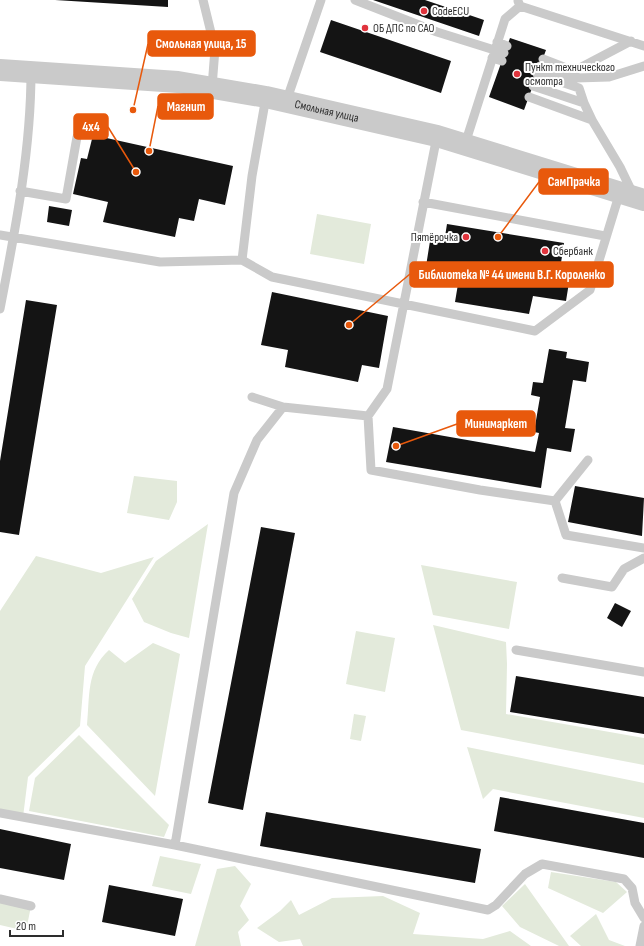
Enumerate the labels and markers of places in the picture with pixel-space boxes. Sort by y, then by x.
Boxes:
place label: CodeECU [432,4,469,19]
marker: CodeECU [419,6,429,16]
place label: ОБ ДПС по САО [373,21,435,36]
marker: ОБ ДПС по САО [360,23,370,33]
callout: Смольная улица, 15 [148,31,255,56]
place label: Пункт технического осмотра [525,60,615,89]
marker: Пункт технического осмотра [512,69,522,79]
callout: Магнит [158,94,213,119]
callout: 4х4 [74,114,108,139]
callout: СамПрачка [539,169,608,194]
place label: Пятёрочка [411,230,458,245]
marker: Пятёрочка [461,232,471,242]
place label: Сбербанк [553,244,593,259]
marker: Сбербанк [540,246,550,256]
callout: Библиотека № 44 имени В.Г. Короленко [410,262,613,287]
callout: Минимаркет [457,411,535,436]

